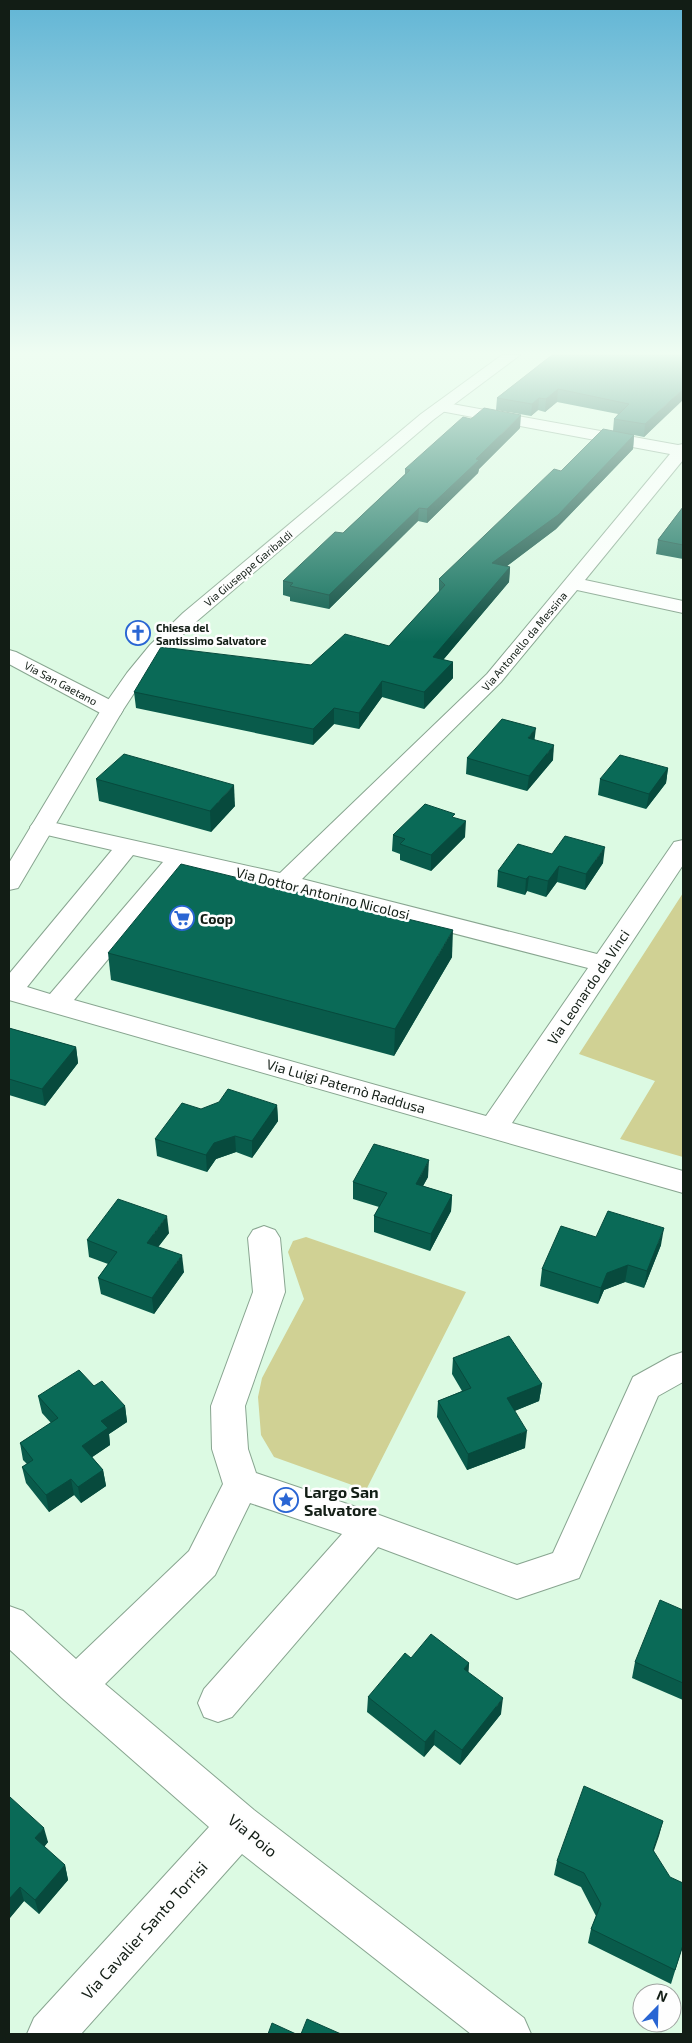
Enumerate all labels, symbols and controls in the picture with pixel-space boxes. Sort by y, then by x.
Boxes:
street label: Via Giuseppe Garibaldi [201,527,295,609]
street label: Via Antonello da Messina [479,589,569,693]
church icon: Chiesa del Santissimo Salvatore [125,620,151,646]
place label: Chiesa del Santissimo Salvatore [156,621,266,647]
street label: Via San Gaetano [22,658,100,708]
street label: Via Dottor Antonino Nicolosi [234,863,412,923]
supermarket icon: Coop [169,905,195,931]
place label: Coop [200,910,233,927]
street label: Via Leonardo da Vinci [543,926,633,1048]
street label: Via Luigi Paternò Raddusa [265,1055,427,1117]
place label: Largo San Salvatore [304,1482,379,1519]
place icon: Largo San Salvatore [273,1487,299,1513]
street label: Via Poio [225,1810,281,1860]
street label: Via Cavalier Santo Torrisi [77,1857,211,2003]
north arrow [632,1983,682,2033]
text: N [654,1986,670,2005]

